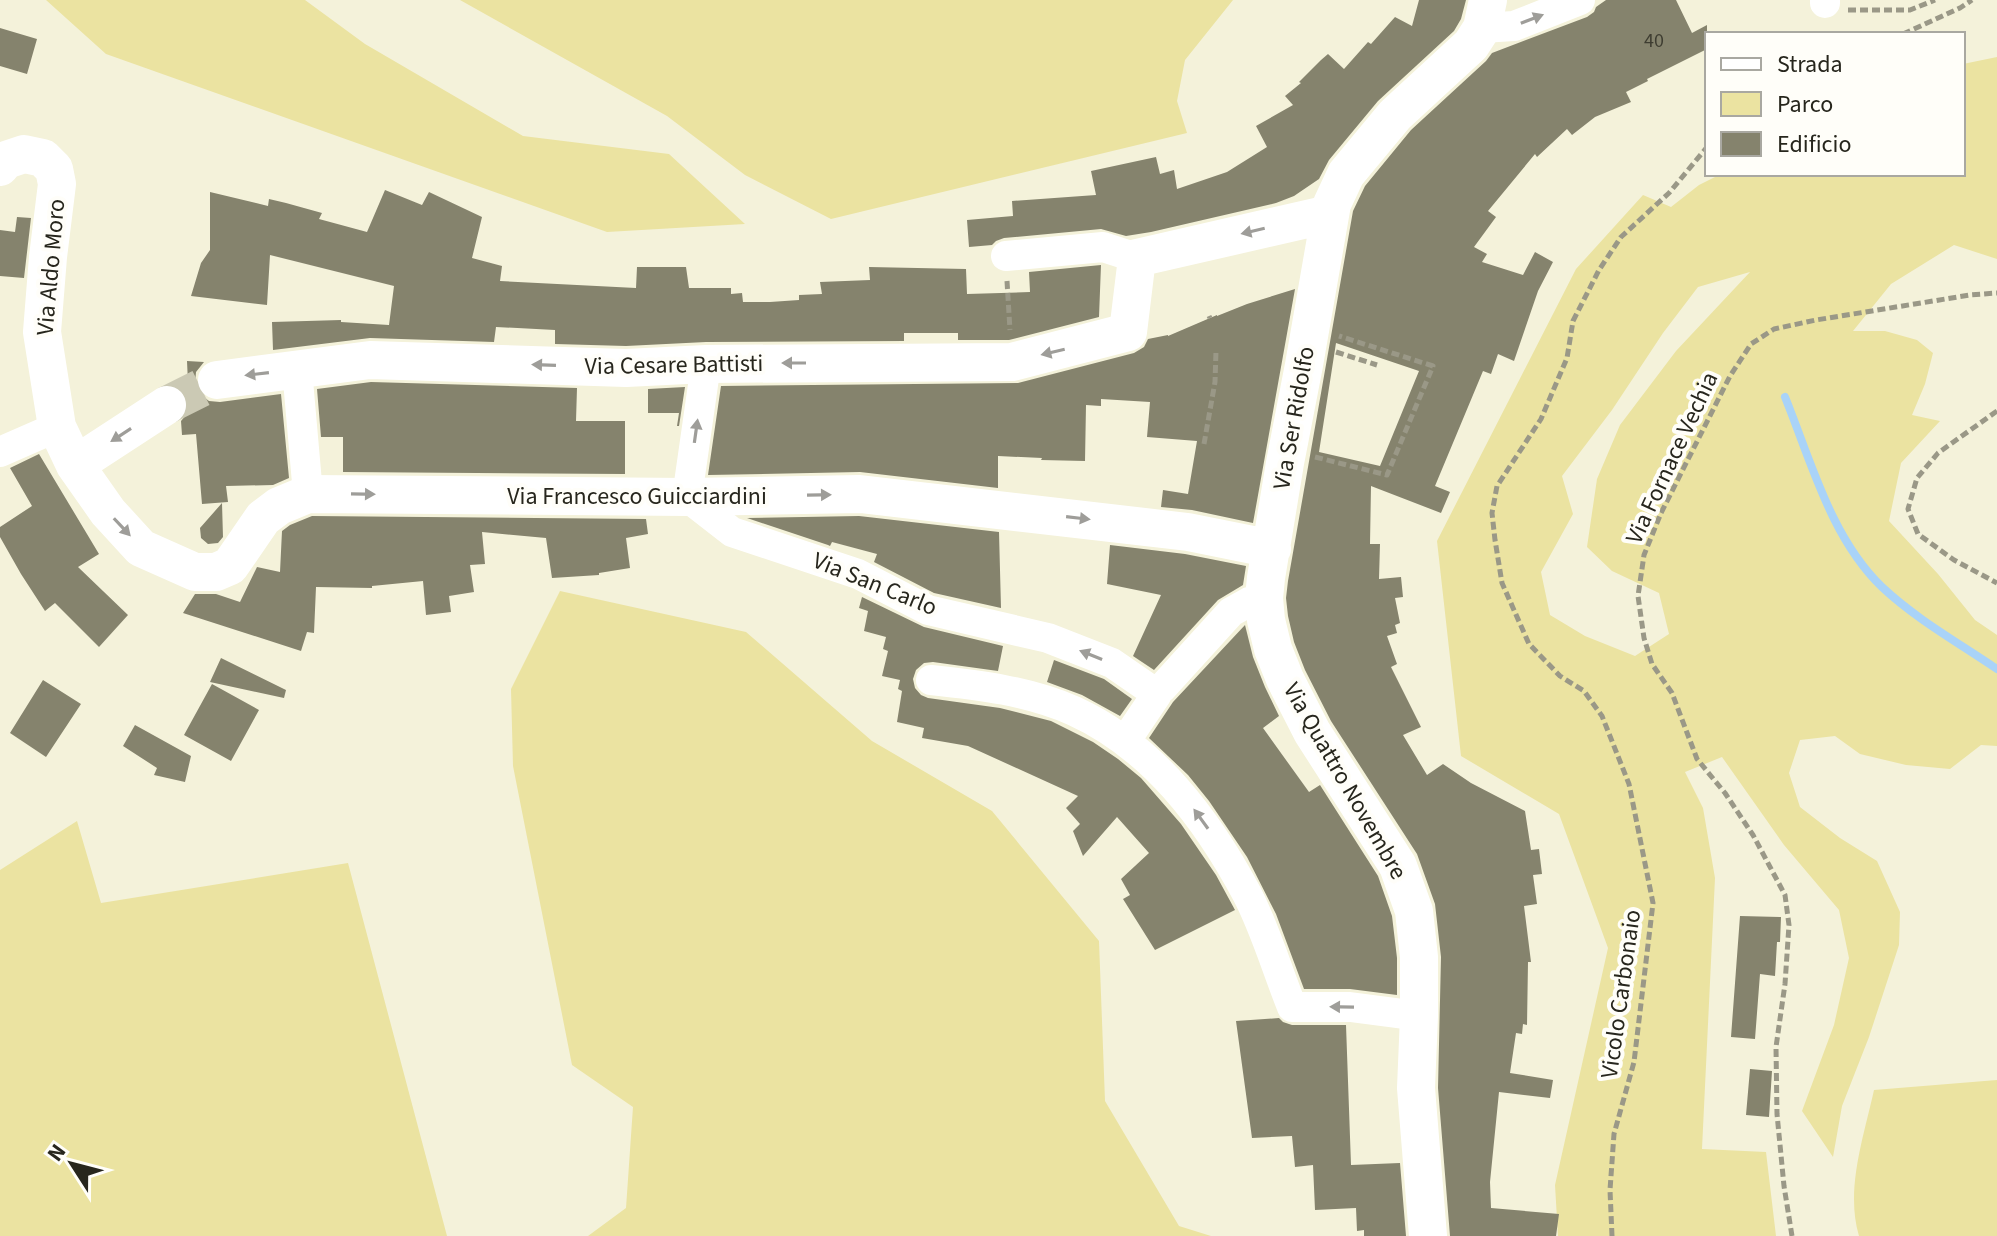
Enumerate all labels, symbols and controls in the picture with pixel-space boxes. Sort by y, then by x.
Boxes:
one-way arrow [1520,12,1544,25]
house number: 40 [1644,27,1664,55]
legend [1705,32,1965,176]
text: Strada [1777,47,1843,82]
text: Parco [1777,87,1833,122]
text: Edificio [1777,127,1851,162]
street label: Via Aldo Moro [28,197,74,337]
one-way arrow [1241,225,1266,238]
street label: Via Ser Ridolfo [1264,344,1324,492]
street label: Via Cesare Battisti [584,346,764,384]
one-way arrow [1040,346,1065,358]
one-way arrow [781,357,806,369]
one-way arrow [531,359,556,372]
street label: Via Fornace Vechia [1617,366,1727,550]
one-way arrow [244,367,269,380]
one-way arrow [690,418,703,443]
one-way arrow [111,427,132,442]
street label: Via Francesco Guicciardini [507,479,767,514]
one-way arrow [351,488,376,500]
one-way arrow [807,489,832,501]
one-way arrow [1066,512,1091,525]
one-way arrow [112,517,130,536]
street label: Via San Carlo [808,543,942,625]
one-way arrow [1079,648,1103,661]
street label: Via Quattro Novembre [1274,676,1416,886]
one-way arrow [1194,809,1209,830]
street label: Vicolo Carbonaio [1592,907,1650,1081]
one-way arrow [1329,1001,1354,1013]
north arrow [32,1124,112,1204]
text: N [39,1138,74,1168]

